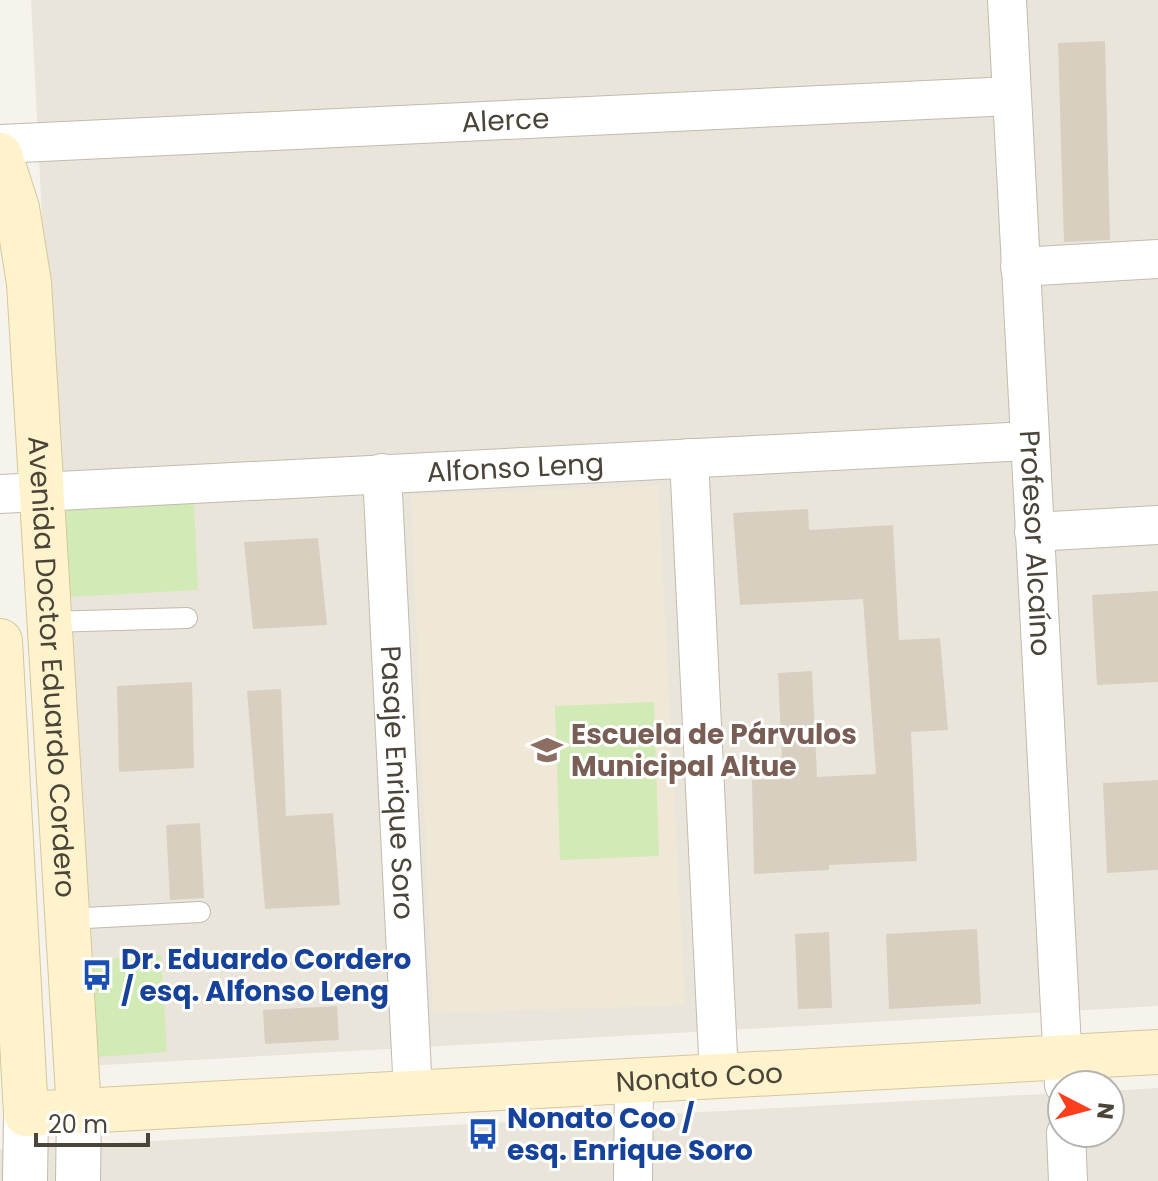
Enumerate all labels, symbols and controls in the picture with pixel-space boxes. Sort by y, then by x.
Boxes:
street label: Alerce [461,99,550,142]
street label: Profesor Alcaíno [1010,429,1060,657]
street label: Avenida Doctor Eduardo Cordero [18,435,85,899]
street label: Alfonso Leng [426,444,605,492]
street label: Pasaje Enrique Soro [371,645,423,921]
place label: Escuela de Párvulos Municipal Altue [571,715,857,786]
school or university icon: Escuela de Párvulos Municipal Altue [530,733,564,767]
place label: Dr. Eduardo Cordero / esq. Alfonso Leng [121,940,411,1011]
bus stop icon: Dr. Eduardo Cordero / esq. Alfonso Leng [80,958,114,992]
street label: Nonato Coo [615,1054,784,1102]
north arrow [1046,1069,1126,1149]
scale bar [36,1097,148,1147]
place label: Nonato Coo / esq. Enrique Soro [507,1099,753,1170]
text: N [1089,1101,1122,1121]
text: 20 m [48,1108,108,1141]
bus stop icon: Nonato Coo / esq. Enrique Soro [466,1117,500,1151]

